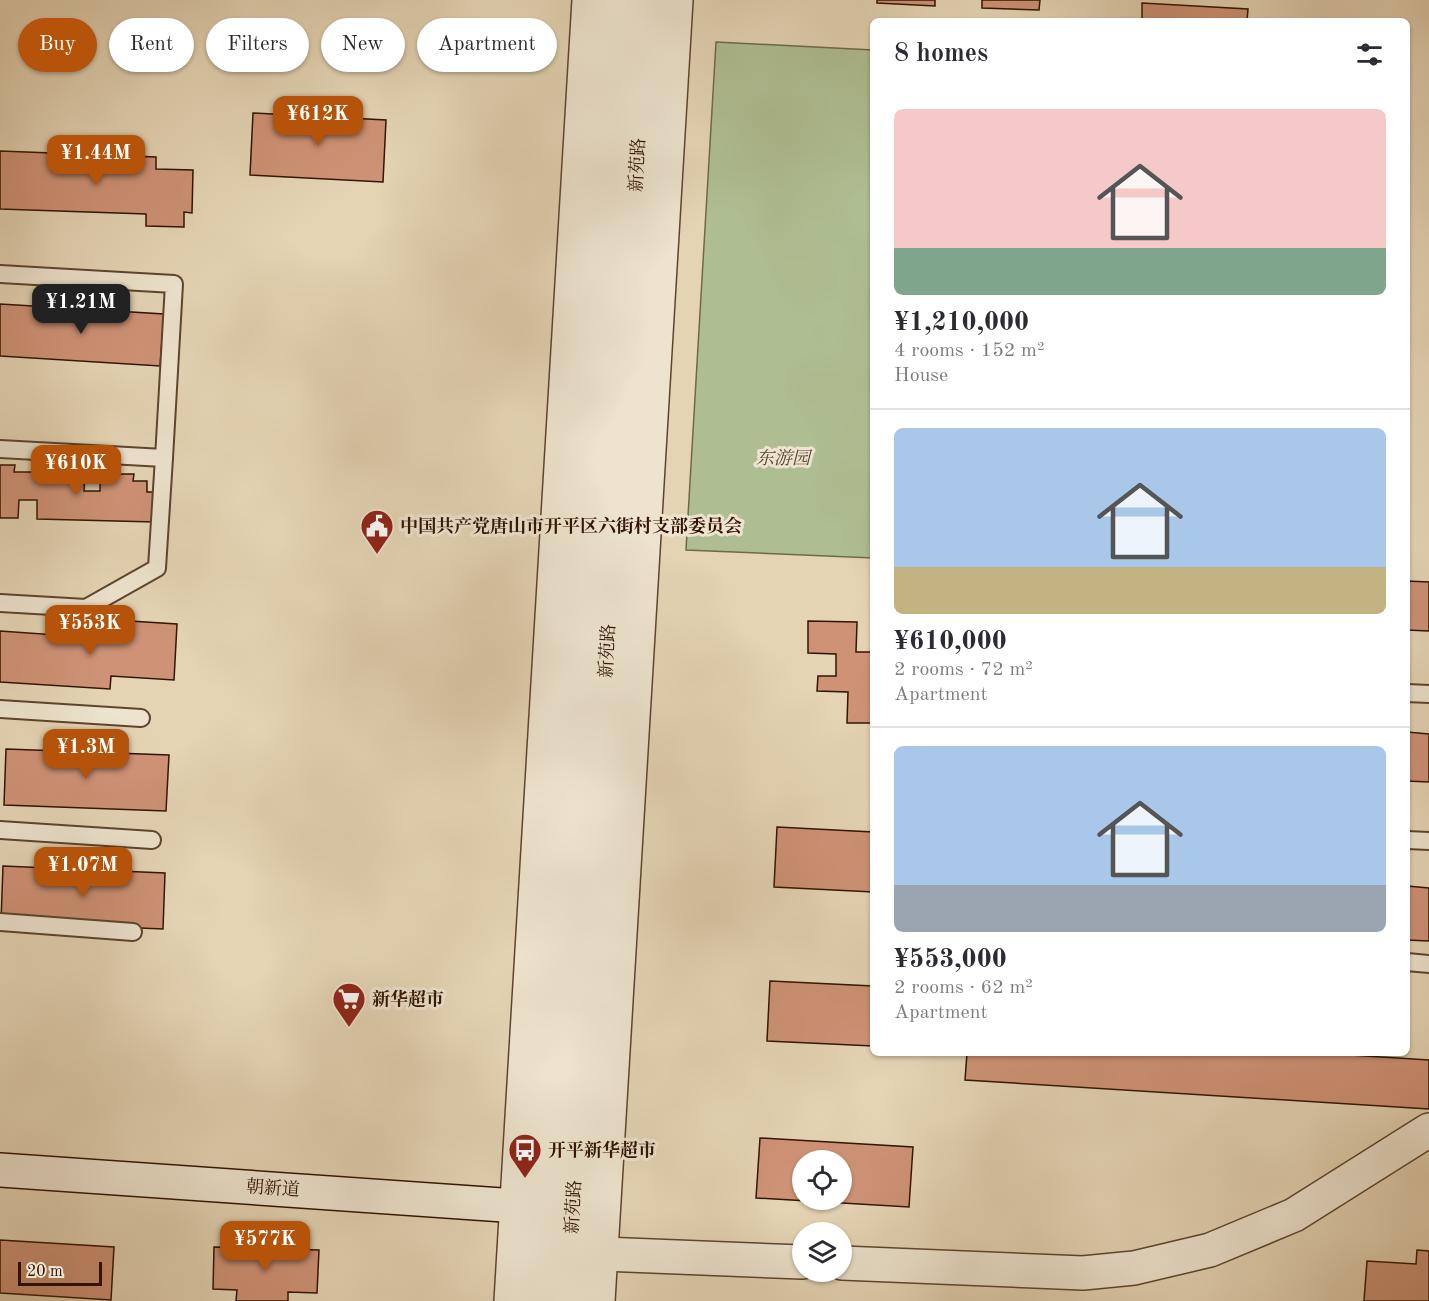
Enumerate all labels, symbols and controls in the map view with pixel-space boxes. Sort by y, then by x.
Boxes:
chip: Buy [18,18,97,72]
chip: Rent [109,18,194,72]
chip: Filters [206,18,309,72]
chip: New [321,18,405,72]
chip: Apartment [417,18,557,72]
icon: filters [1353,38,1386,71]
text: 8 homes [894,41,988,67]
pin: ¥612K [276,96,360,147]
text: ¥612K [287,105,349,125]
pin: ¥1.44M [47,135,145,186]
street label: 新苑路 [626,138,648,192]
text: ¥1.44M [61,144,131,164]
icon: home [1086,148,1194,256]
pin: ¥1.21M [32,284,130,335]
text: ¥1.21M [46,293,116,313]
text: ¥1,210,000 [894,310,1029,336]
text: 4 rooms · 152 m² [894,341,1044,361]
text: House [894,366,948,386]
pin: ¥610K [34,445,118,496]
park label: 东游园 [756,448,813,468]
text: ¥610K [45,454,107,474]
icon: home [1086,467,1194,575]
public building icon: 中国共产党唐山市开平区六街村支部委员会 [359,508,395,555]
place label: 中国共产党唐山市开平区六街村支部委员会 [400,516,742,536]
pin: ¥553K [48,605,132,656]
text: ¥553K [59,614,121,634]
street label: 新苑路 [596,624,618,678]
text: ¥610,000 [894,629,1007,655]
text: 2 rooms · 72 m² [894,660,1033,680]
text: Apartment [894,685,988,705]
pin: ¥1.3M [44,729,128,780]
text: ¥1.3M [57,738,115,758]
icon: home [1086,785,1194,893]
pin: ¥1.07M [34,847,132,898]
text: ¥1.07M [48,856,118,876]
text: ¥553,000 [894,947,1007,973]
text: 2 rooms · 62 m² [894,978,1033,998]
supermarket icon: 新华超市 [331,981,367,1028]
place label: 新华超市 [372,989,444,1009]
text: Apartment [894,1003,988,1023]
bus stop icon: 开平新华超市 [507,1132,543,1179]
place label: 开平新华超市 [548,1140,656,1160]
map controls [792,1150,852,1282]
button: locate [792,1150,852,1210]
street label: 朝新道 [245,1176,301,1200]
street label: 新苑路 [562,1180,584,1234]
pin: ¥577K [223,1221,307,1272]
button: layers [792,1222,852,1282]
text: ¥577K [234,1230,296,1250]
scale bar [18,1259,102,1286]
text: 20 m [27,1264,63,1280]

